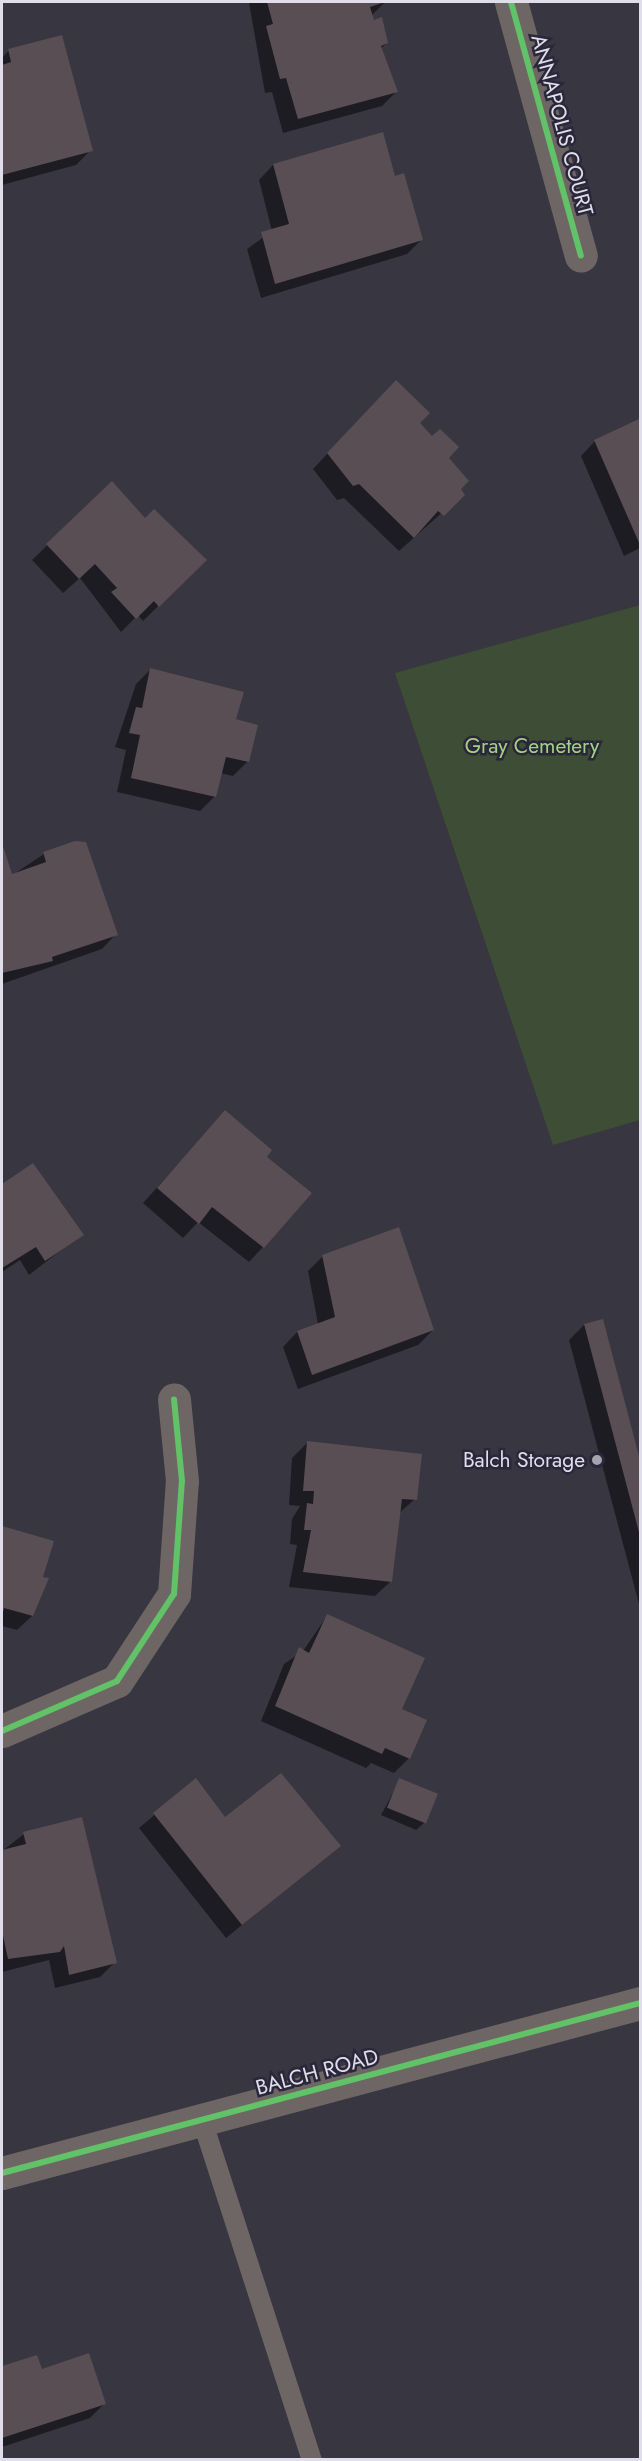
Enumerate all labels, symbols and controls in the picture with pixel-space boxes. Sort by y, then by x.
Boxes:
street label: ANNAPOLIS COURT [526,32,598,218]
park label: Gray Cemetery [465,733,599,759]
place label: Balch Storage [463,1447,585,1473]
marker: Balch Storage [590,1453,604,1467]
street label: BALCH ROAD [253,2044,381,2100]

